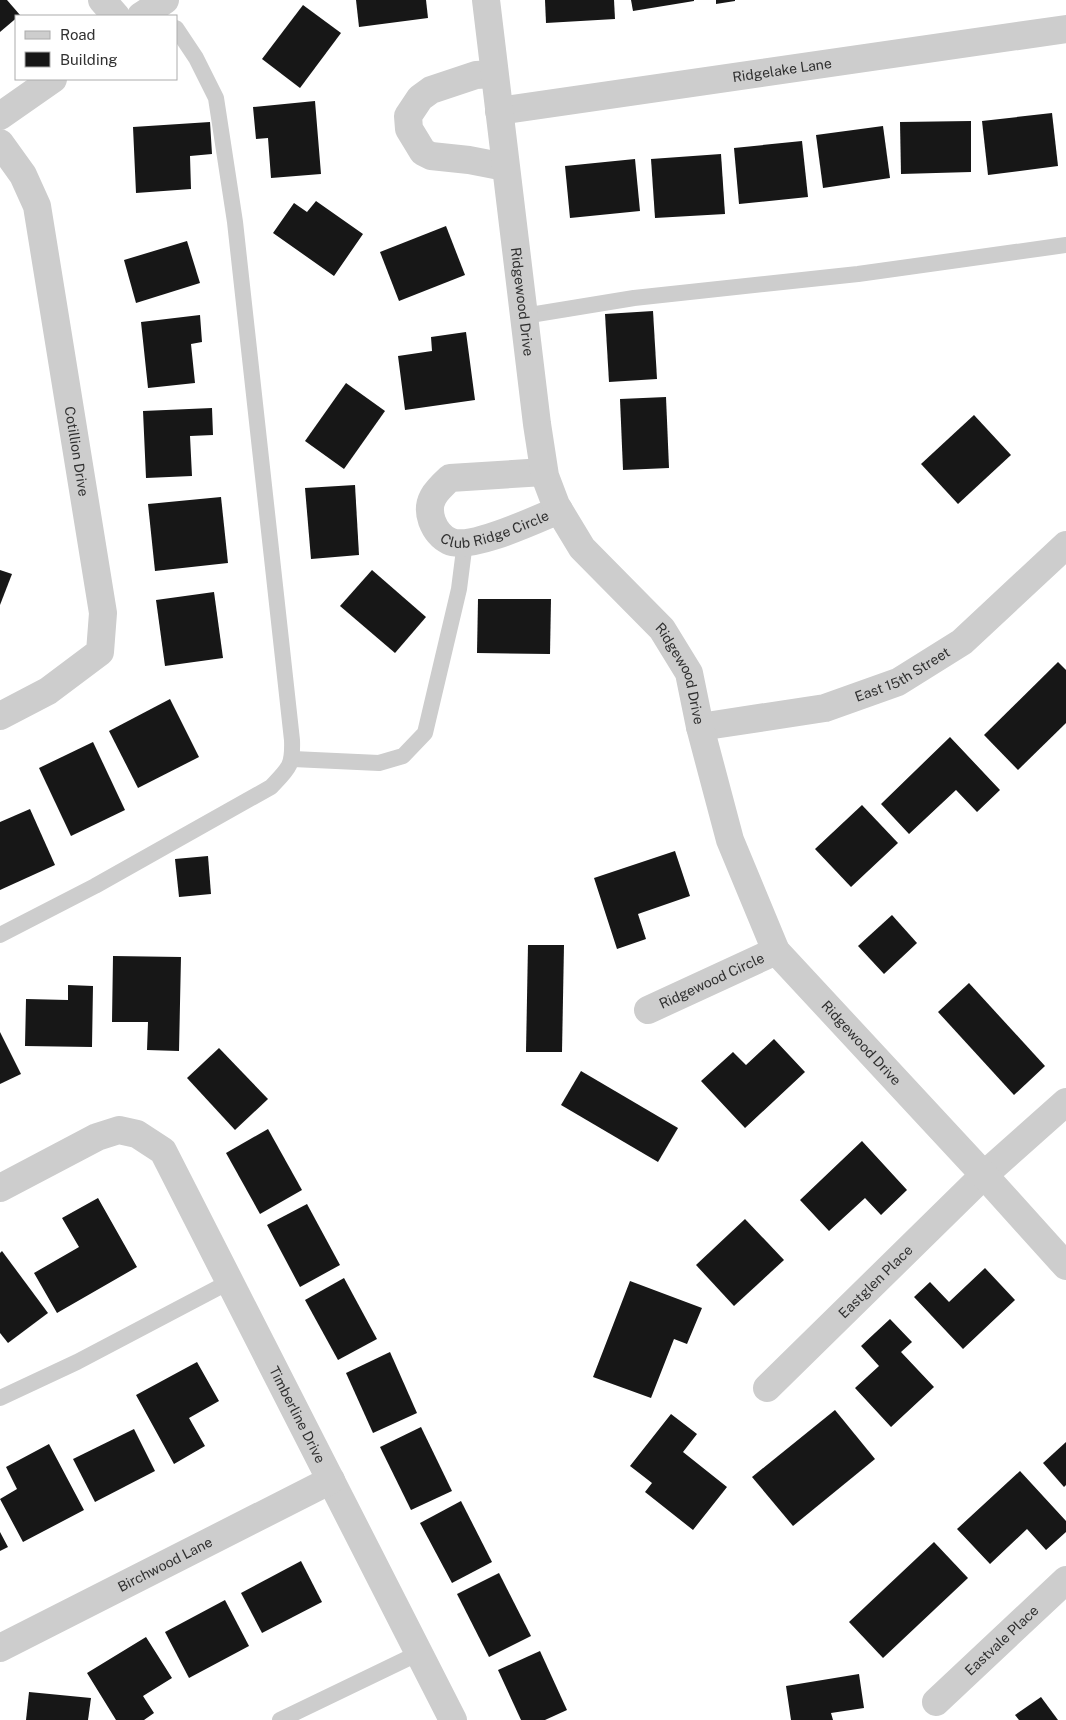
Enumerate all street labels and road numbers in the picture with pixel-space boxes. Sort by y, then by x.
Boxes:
street label: Ridgelake Lane [731,55,833,85]
street label: Ridgewood Drive [508,247,537,357]
street label: Cotillion Drive [62,405,92,498]
street label: Club Ridge Circle [437,507,551,551]
street label: Ridgewood Drive [652,619,707,726]
street label: East 15th Street [853,644,953,705]
street label: Ridgewood Circle [657,950,767,1012]
street label: Ridgewood Drive [818,997,904,1088]
street label: Eastglen Place [835,1242,916,1321]
street label: Timberline Drive [266,1364,329,1466]
street label: Birchwood Lane [115,1534,215,1595]
street label: Eastvale Place [962,1602,1042,1679]

